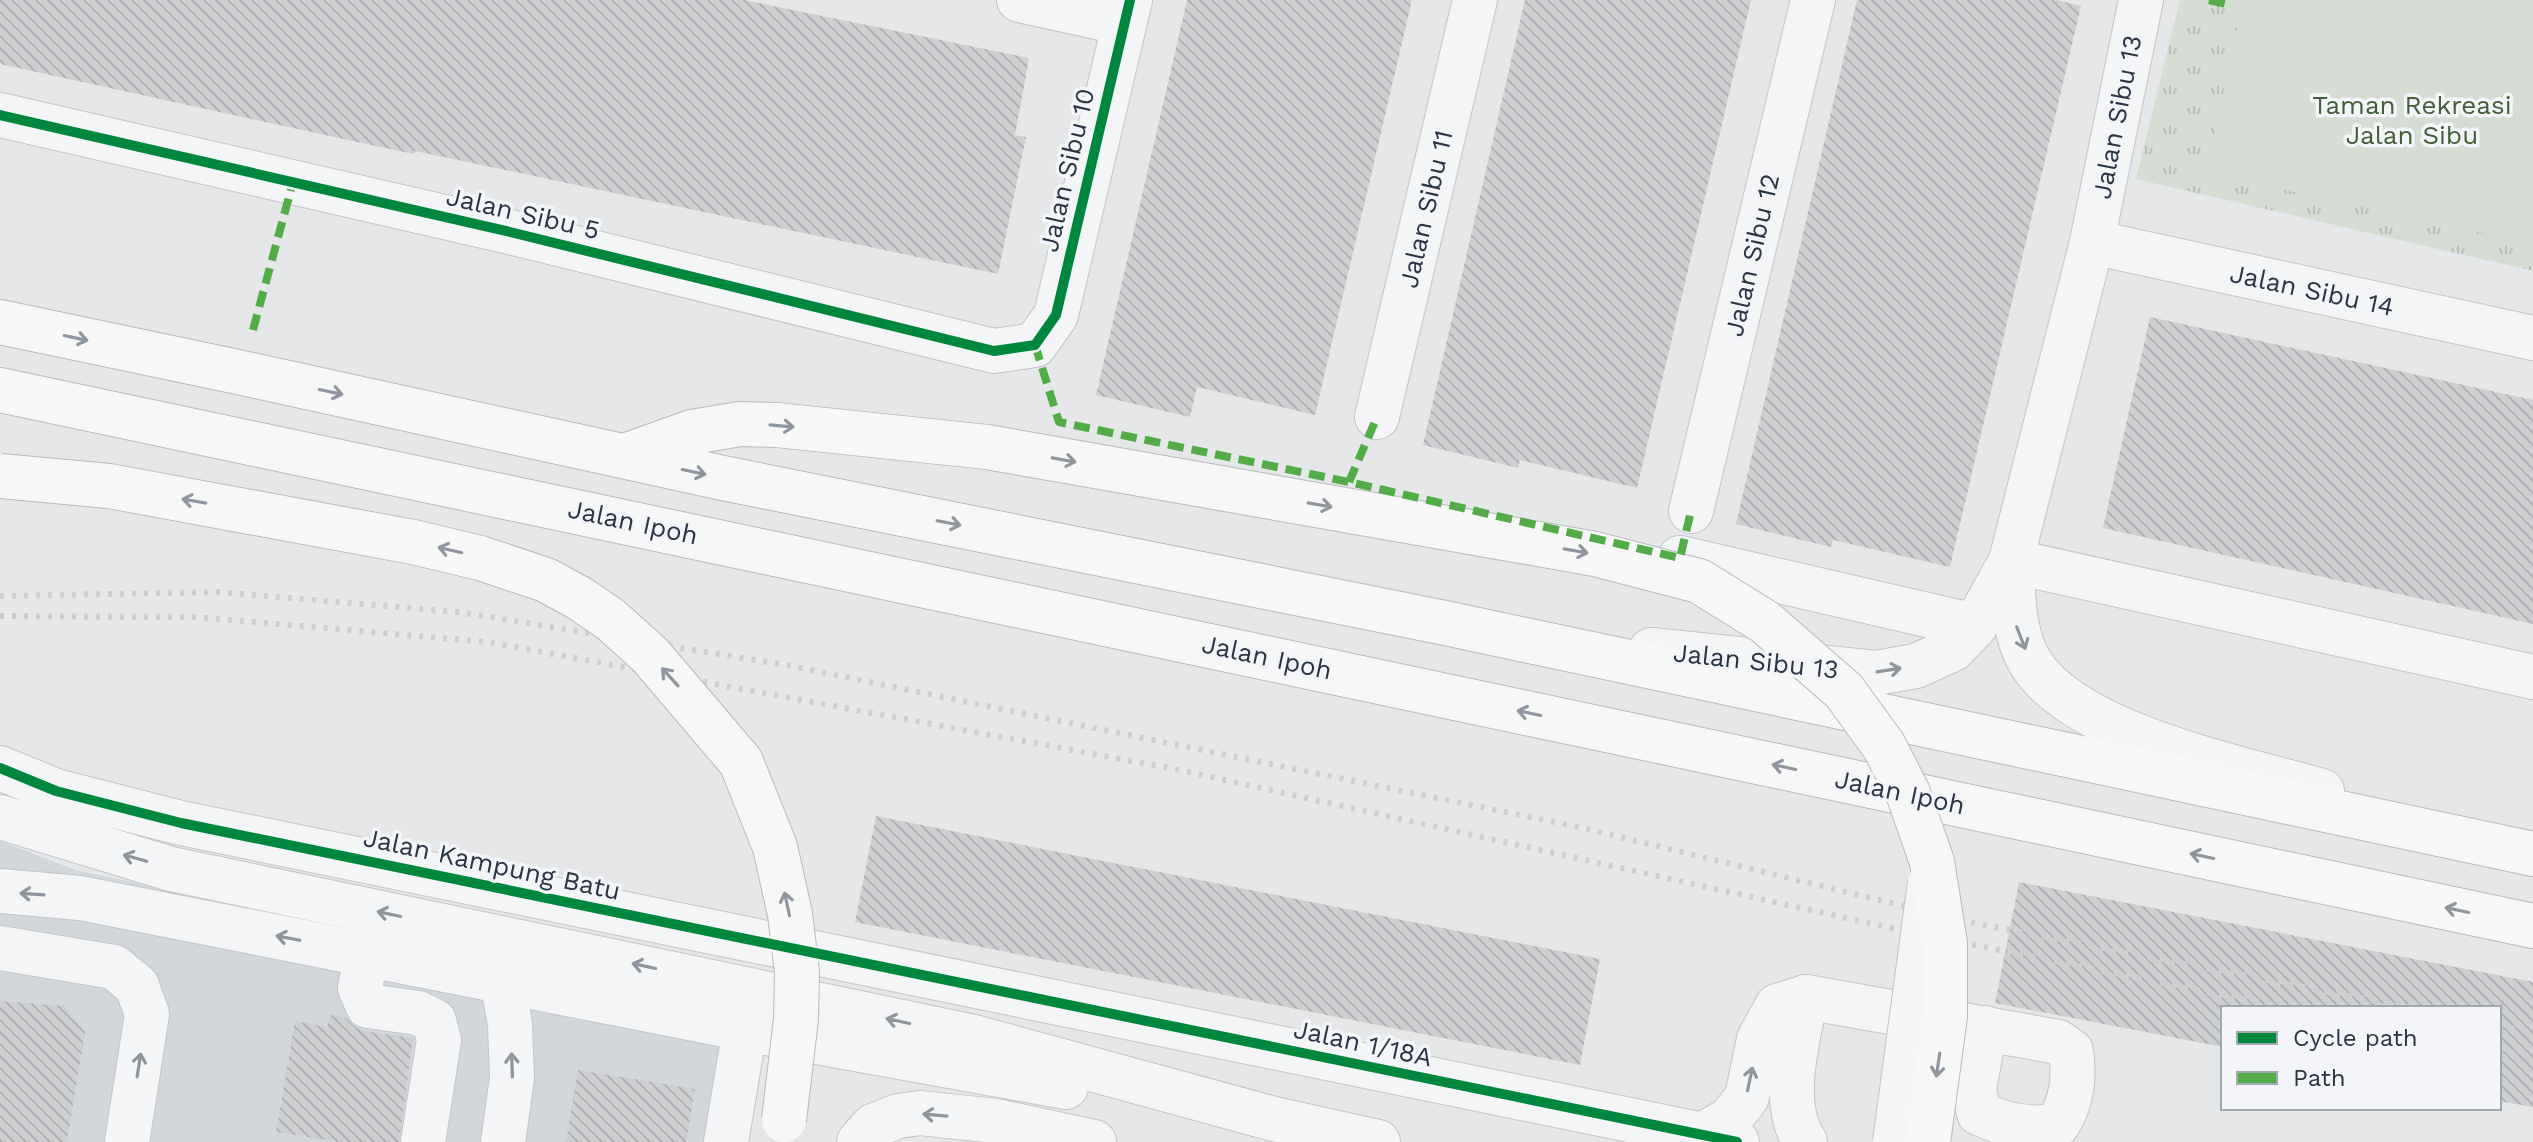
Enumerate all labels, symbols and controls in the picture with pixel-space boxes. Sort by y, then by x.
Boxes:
street label: Jalan Sibu 13 [2086,33,2148,201]
street label: Jalan Sibu 10 [1034,85,1100,255]
park label: Taman Rekreasi Jalan Sibu [2312,90,2512,150]
street label: Jalan Sibu 11 [1393,127,1459,291]
street label: Jalan Sibu 12 [1719,171,1785,339]
street label: Jalan Sibu 5 [443,181,603,245]
street label: Jalan Sibu 14 [2227,258,2397,322]
one-way arrow [63,331,89,346]
one-way arrow [317,385,343,400]
one-way arrow [768,419,795,434]
one-way arrow [1050,454,1076,469]
one-way arrow [681,465,706,480]
one-way arrow [182,493,208,508]
street label: Jalan Ipoh [565,494,701,550]
one-way arrow [1306,499,1332,514]
one-way arrow [936,517,961,532]
one-way arrow [437,542,463,557]
one-way arrow [1562,544,1588,559]
one-way arrow [2015,625,2029,650]
street label: Jalan Ipoh [1199,629,1335,685]
street label: Jalan Sibu 13 [1672,637,1840,685]
one-way arrow [1876,662,1901,677]
one-way arrow [662,668,680,688]
one-way arrow [1517,705,1543,720]
one-way arrow [1771,759,1797,774]
street label: Jalan Ipoh [1832,764,1968,820]
street label: Jalan Kampung Batu [361,822,623,906]
one-way arrow [2190,848,2216,863]
one-way arrow [123,850,149,865]
one-way arrow [19,886,46,901]
one-way arrow [779,891,794,917]
one-way arrow [2444,902,2470,917]
one-way arrow [377,905,402,920]
one-way arrow [276,930,301,945]
one-way arrow [631,958,657,973]
legend [2221,1006,2501,1110]
one-way arrow [886,1013,911,1028]
street label: Jalan 1/18A [1291,1014,1435,1072]
text: Cycle path [2293,1024,2418,1052]
one-way arrow [504,1052,519,1079]
one-way arrow [1930,1052,1945,1077]
one-way arrow [132,1053,147,1078]
text: Path [2293,1064,2346,1092]
one-way arrow [1743,1066,1758,1092]
one-way arrow [922,1107,949,1122]

